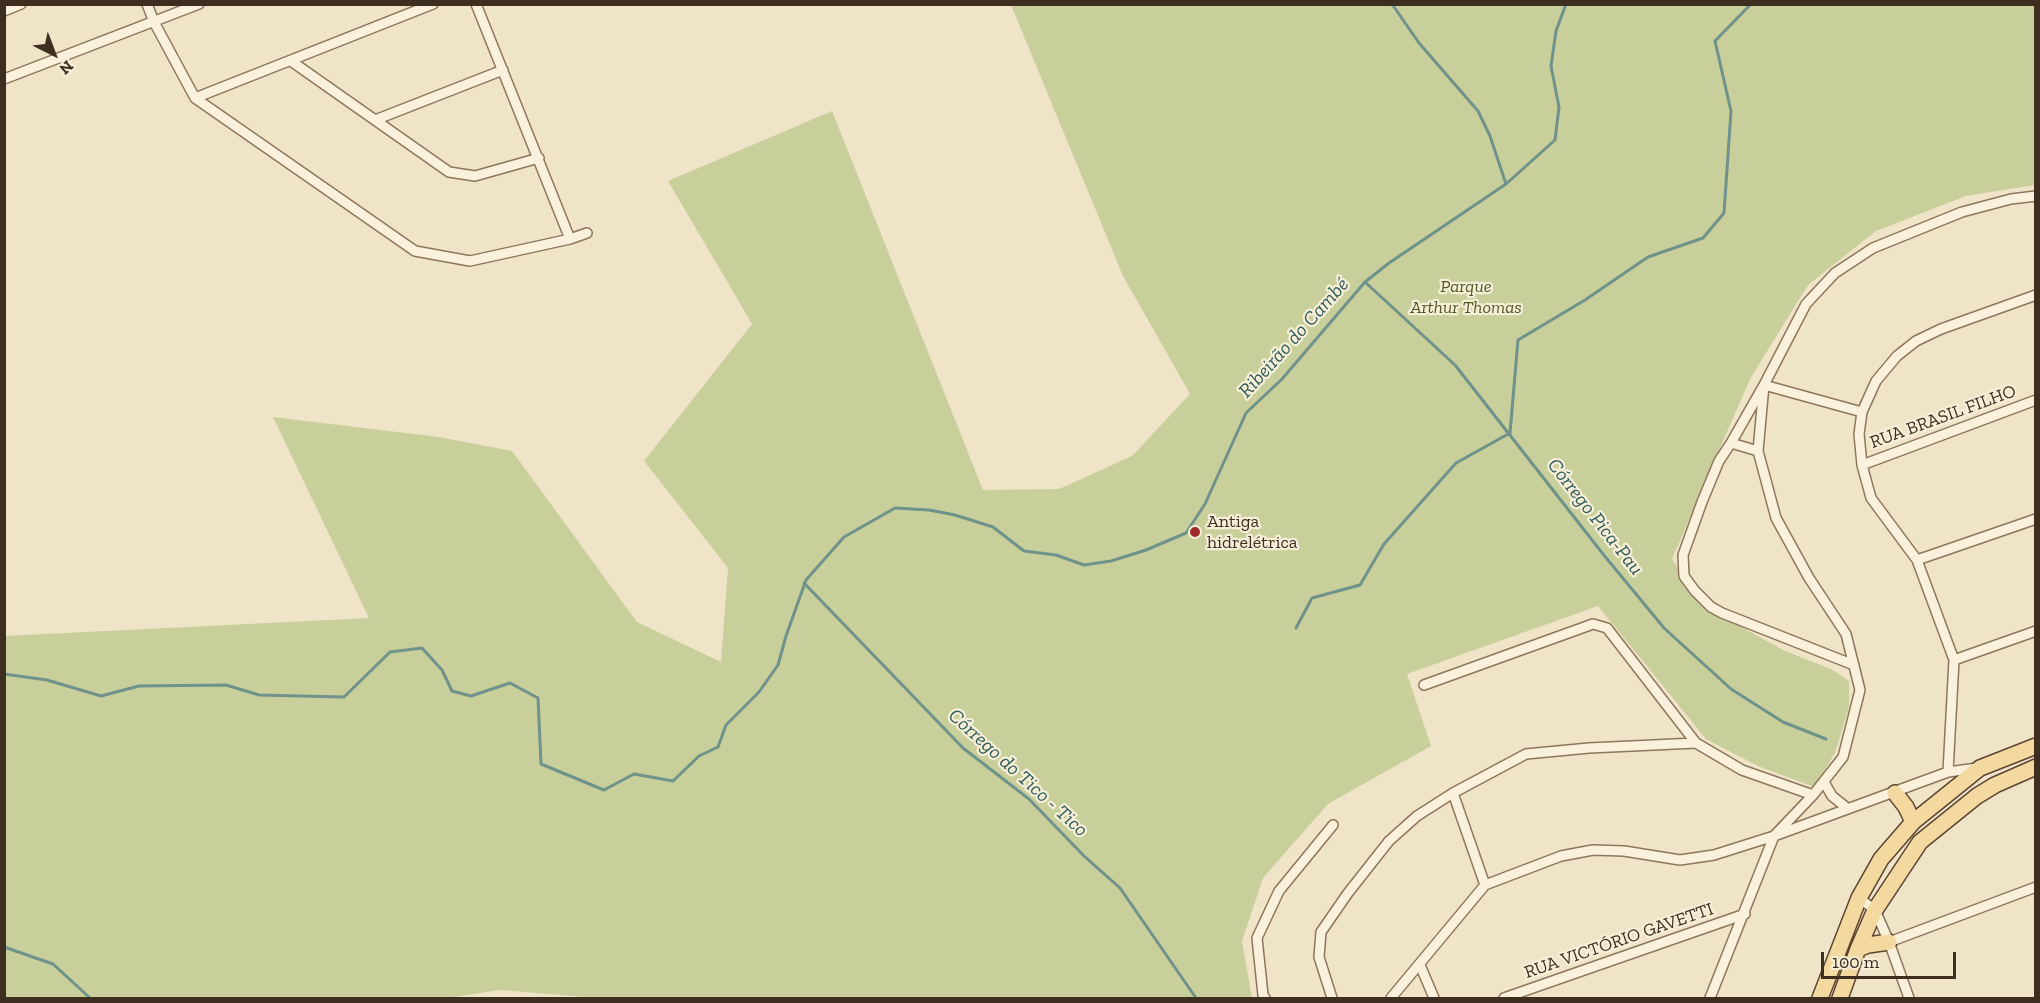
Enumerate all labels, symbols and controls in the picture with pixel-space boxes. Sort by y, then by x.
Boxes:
north arrow [24,24,84,84]
text: N [56,57,77,79]
water label: Ribeirão do Cambé [1234,273,1354,403]
park label: Parque Arthur Thomas [1410,276,1522,318]
street label: RUA BRASIL FILHO [1867,381,2019,453]
water label: Córrego Pica-Pau [1542,454,1648,580]
place label: Antiga hidrelétrica [1207,511,1298,554]
marker: Antiga hidrelétrica [1188,525,1202,539]
water label: Córrego do Tico - Tico [943,704,1093,842]
street label: RUA VICTÓRIO GAVETTI [1522,898,1716,984]
scale bar [1824,940,1959,978]
text: 100 m [1832,951,1879,973]

